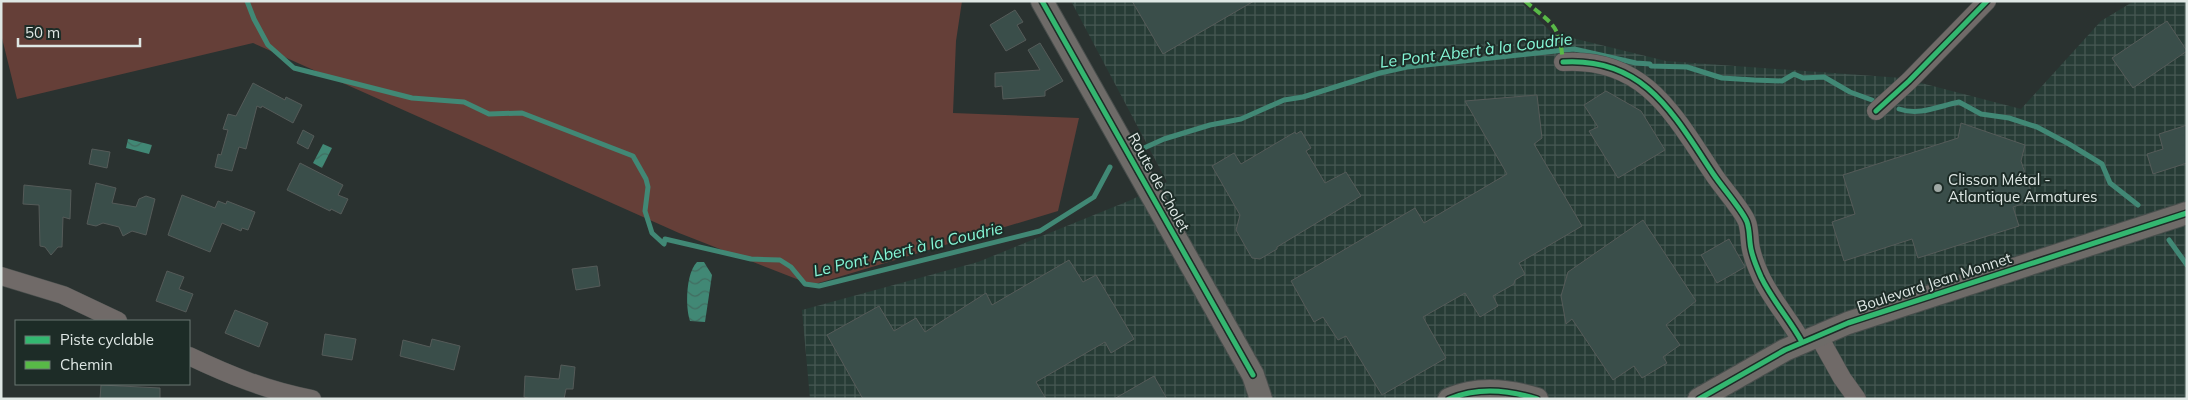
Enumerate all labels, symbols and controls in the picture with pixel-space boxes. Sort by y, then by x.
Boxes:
scale bar [18,15,140,47]
text: 50 m [25,23,60,42]
water label: Le Pont Abert à la Coudrie [1379,28,1574,72]
street label: Route de Cholet [1124,129,1194,235]
place label: Clisson Métal - Atlantique Armatures [1948,170,2098,206]
marker: Clisson Métal - Atlantique Armatures [1932,182,1944,194]
water label: Le Pont Abert à la Coudrie [811,217,1005,281]
street label: Boulevard Jean Monnet [1854,248,2014,316]
legend [15,320,190,385]
text: Piste cyclable [60,330,154,349]
text: Chemin [60,355,113,374]

